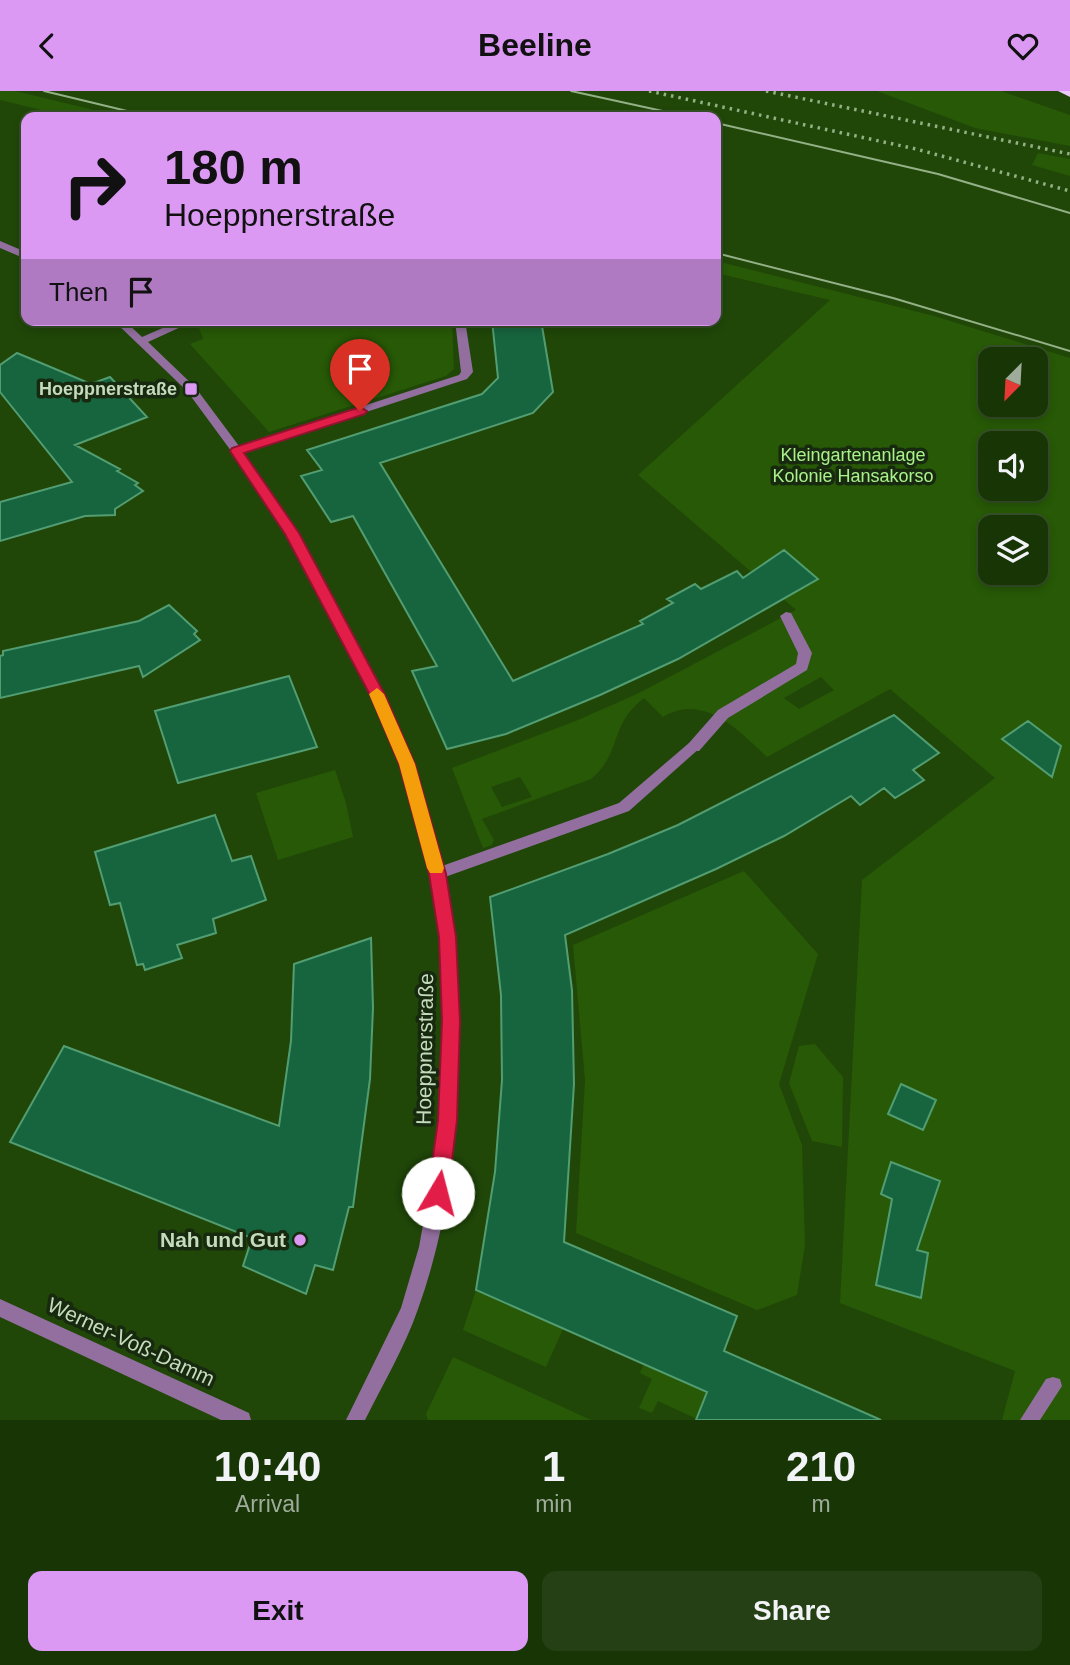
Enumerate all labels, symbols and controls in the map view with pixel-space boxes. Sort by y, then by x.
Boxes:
icon: back [28,27,66,65]
text: Beeline [478,27,592,63]
icon: heart [1004,27,1042,65]
icon: right [49,140,140,231]
text: 180 m [164,140,303,194]
text: Hoeppnerstraße [164,197,395,233]
icon: arrive [122,273,160,311]
text: Then [49,277,108,307]
pin [330,339,390,411]
north arrow [978,347,1048,417]
map controls [978,347,1048,585]
icon: arrive [341,350,379,388]
place label: Hoeppnerstraße [39,379,177,399]
marker: Hoeppnerstraße [183,381,199,397]
button: sound [978,431,1048,501]
park label: Kleingartenanlage Kolonie Hansakorso [772,445,934,486]
button: layers [978,515,1048,585]
street label: Hoeppnerstraße [412,973,437,1125]
position arrow [401,1156,475,1230]
place label: Nah und Gut [160,1228,286,1251]
marker: Nah und Gut [292,1232,308,1248]
street label: Werner-Voß-Damm [44,1293,218,1390]
text: 10:40 [214,1443,321,1490]
text: 1 [542,1443,565,1490]
text: 210 [786,1443,856,1490]
text: Arrival [235,1491,300,1517]
text: min [535,1491,572,1517]
text: m [812,1491,831,1517]
button: Exit [28,1571,528,1651]
button: Share [542,1571,1042,1651]

